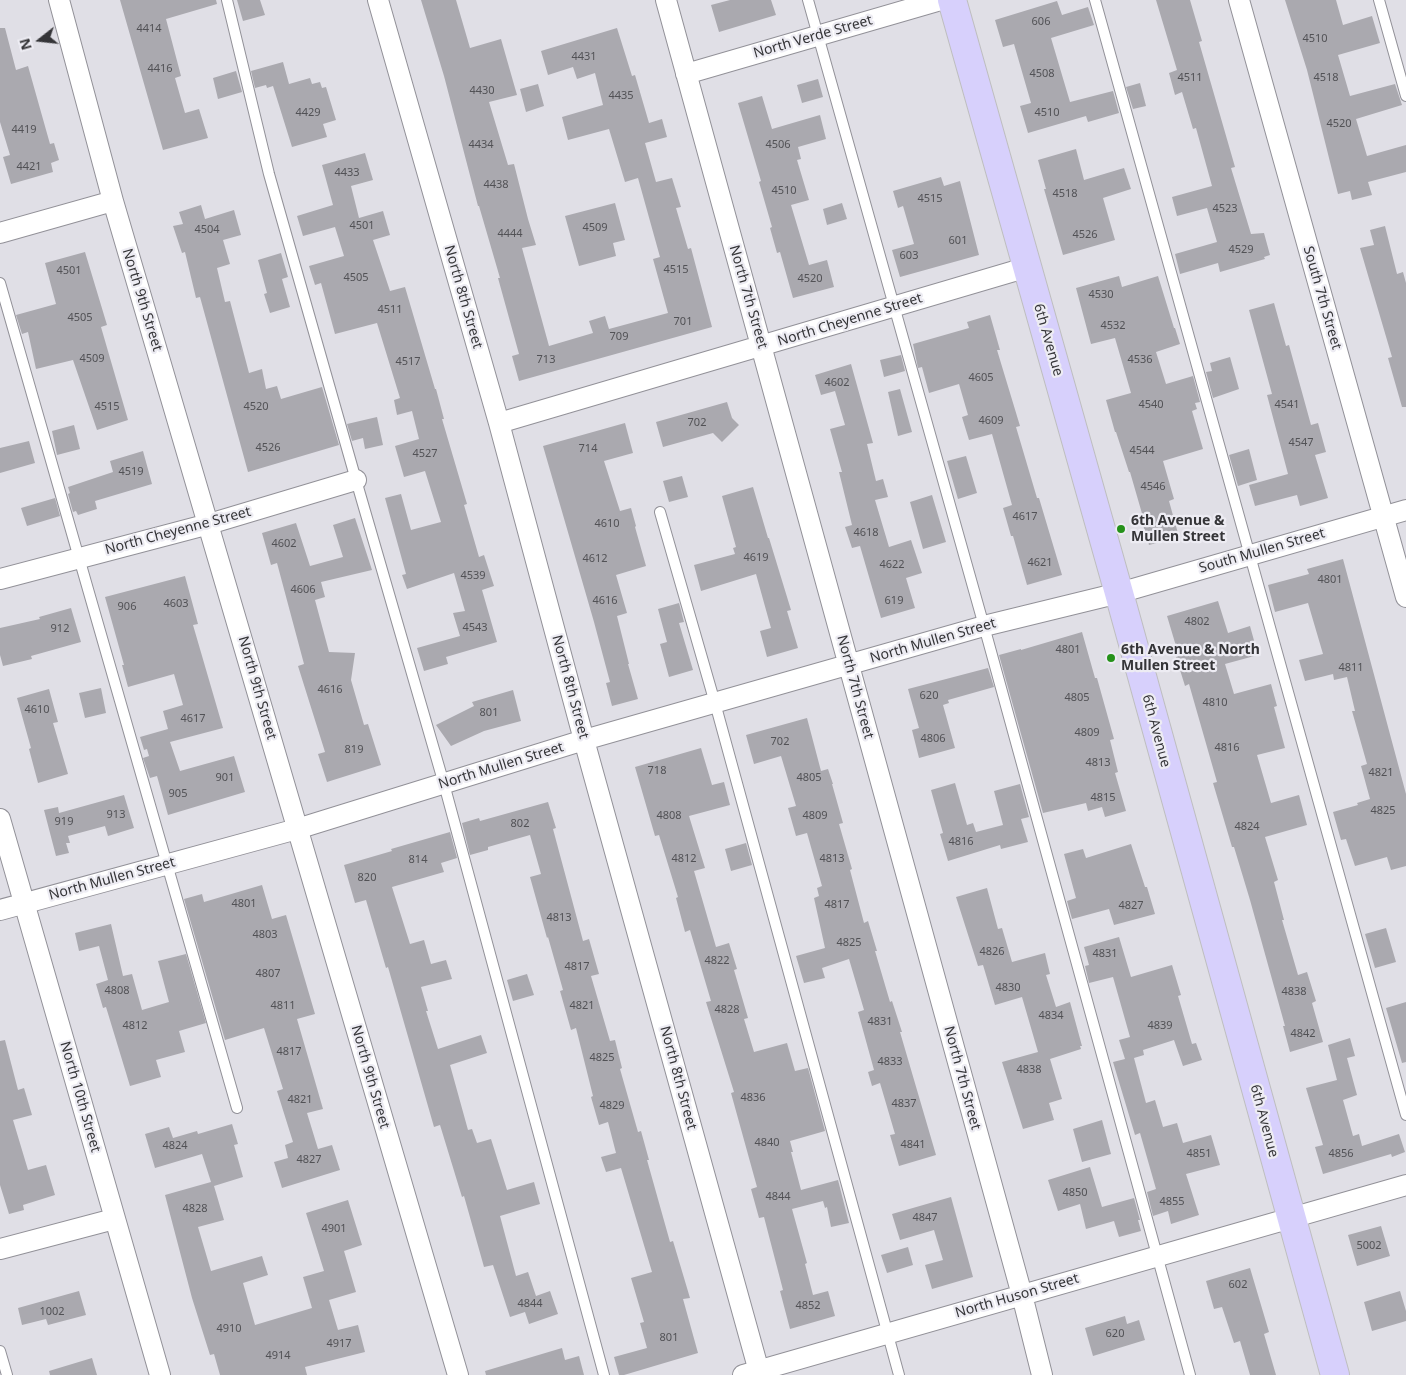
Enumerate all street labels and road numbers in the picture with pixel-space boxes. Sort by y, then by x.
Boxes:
street label: North Verde Street [752,12,874,62]
street label: North 8th Street [440,243,486,351]
street label: North 7th Street [725,243,771,351]
street label: South 7th Street [1299,244,1345,352]
street label: North 9th Street [118,247,166,353]
street label: North Cheyenne Street [776,290,924,350]
street label: 6th Avenue [1030,302,1066,378]
street label: North Cheyenne Street [103,503,253,559]
street label: South Mullen Street [1197,525,1327,577]
street label: North Mullen Street [868,615,998,667]
street label: North 8th Street [548,633,592,741]
street label: North 7th Street [833,633,877,741]
street label: North 9th Street [234,634,280,742]
street label: 6th Avenue [1138,693,1174,769]
street label: North Mullen Street [436,739,566,793]
street label: North Mullen Street [47,854,177,904]
street label: North 9th Street [347,1023,393,1131]
street label: North 8th Street [656,1024,700,1132]
street label: North 7th Street [940,1024,984,1132]
street label: North 10th Street [56,1040,104,1154]
street label: 6th Avenue [1246,1083,1282,1159]
street label: North Huson Street [953,1270,1081,1322]

